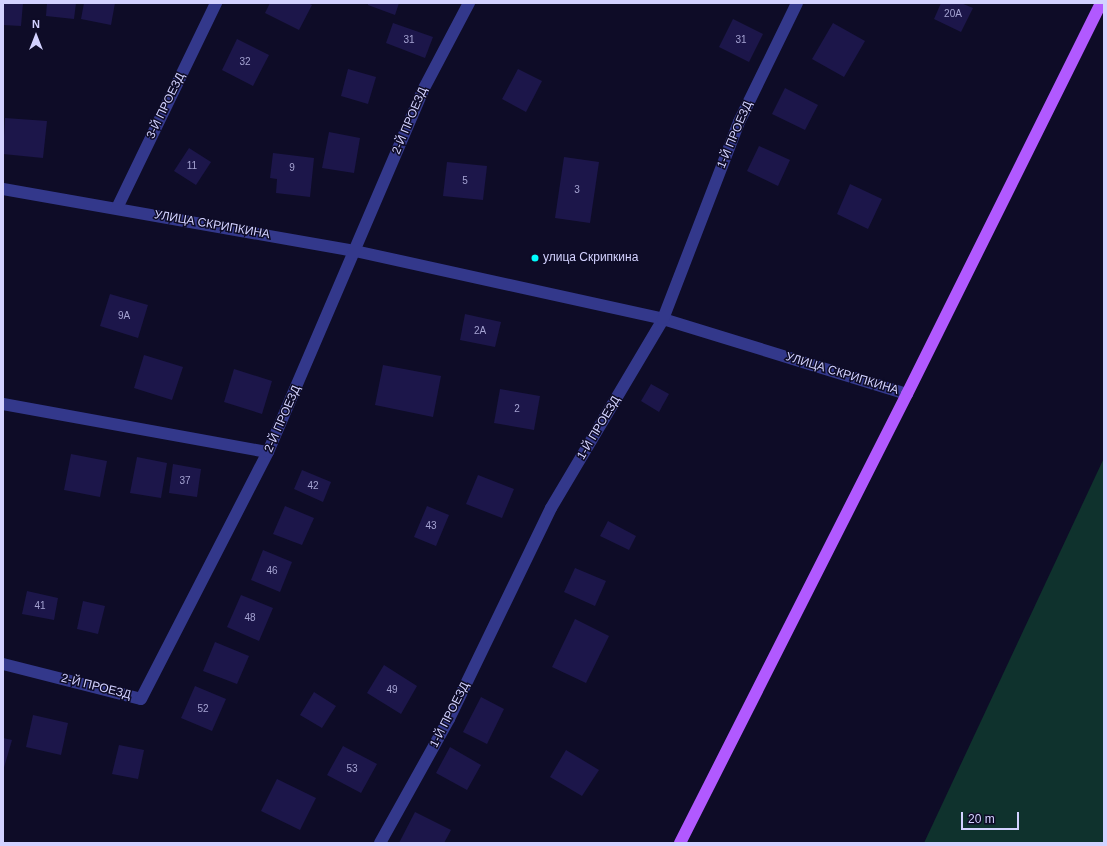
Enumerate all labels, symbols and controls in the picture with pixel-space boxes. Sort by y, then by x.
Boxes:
house number: 20А [944,8,962,20]
north arrow [16,16,56,56]
text: N [32,18,40,30]
house number: 31 [403,34,415,46]
house number: 31 [735,34,747,46]
house number: 32 [239,56,251,68]
street label: 3-Й ПРОЕЗД [144,71,188,141]
street label: 2-Й ПРОЕЗД [389,85,431,157]
street label: 1-Й ПРОЕЗД [714,99,756,171]
house number: 11 [187,160,197,172]
house number: 9 [289,162,295,174]
house number: 5 [462,175,468,187]
house number: 3 [574,184,580,196]
street label: УЛИЦА СКРИПКИНА [153,208,271,242]
place label: улица Скрипкина [543,251,638,265]
marker: улица Скрипкина [530,253,540,263]
house number: 9А [118,310,130,322]
house number: 2А [474,325,486,337]
street label: УЛИЦА СКРИПКИНА [784,350,900,398]
street label: 2-Й ПРОЕЗД [262,383,304,455]
street label: 1-Й ПРОЕЗД [574,394,624,462]
house number: 2 [514,403,520,415]
house number: 37 [179,475,191,487]
house number: 42 [307,480,319,492]
house number: 43 [425,520,437,532]
house number: 46 [266,565,278,577]
house number: 41 [34,600,46,612]
house number: 48 [244,612,256,624]
street label: 2-Й ПРОЕЗД [60,671,132,703]
street label: 1-Й ПРОЕЗД [427,680,473,750]
house number: 49 [386,684,398,696]
house number: 52 [197,703,209,715]
house number: 53 [346,763,358,775]
scale bar [963,804,1021,830]
text: 20 m [968,812,995,826]

